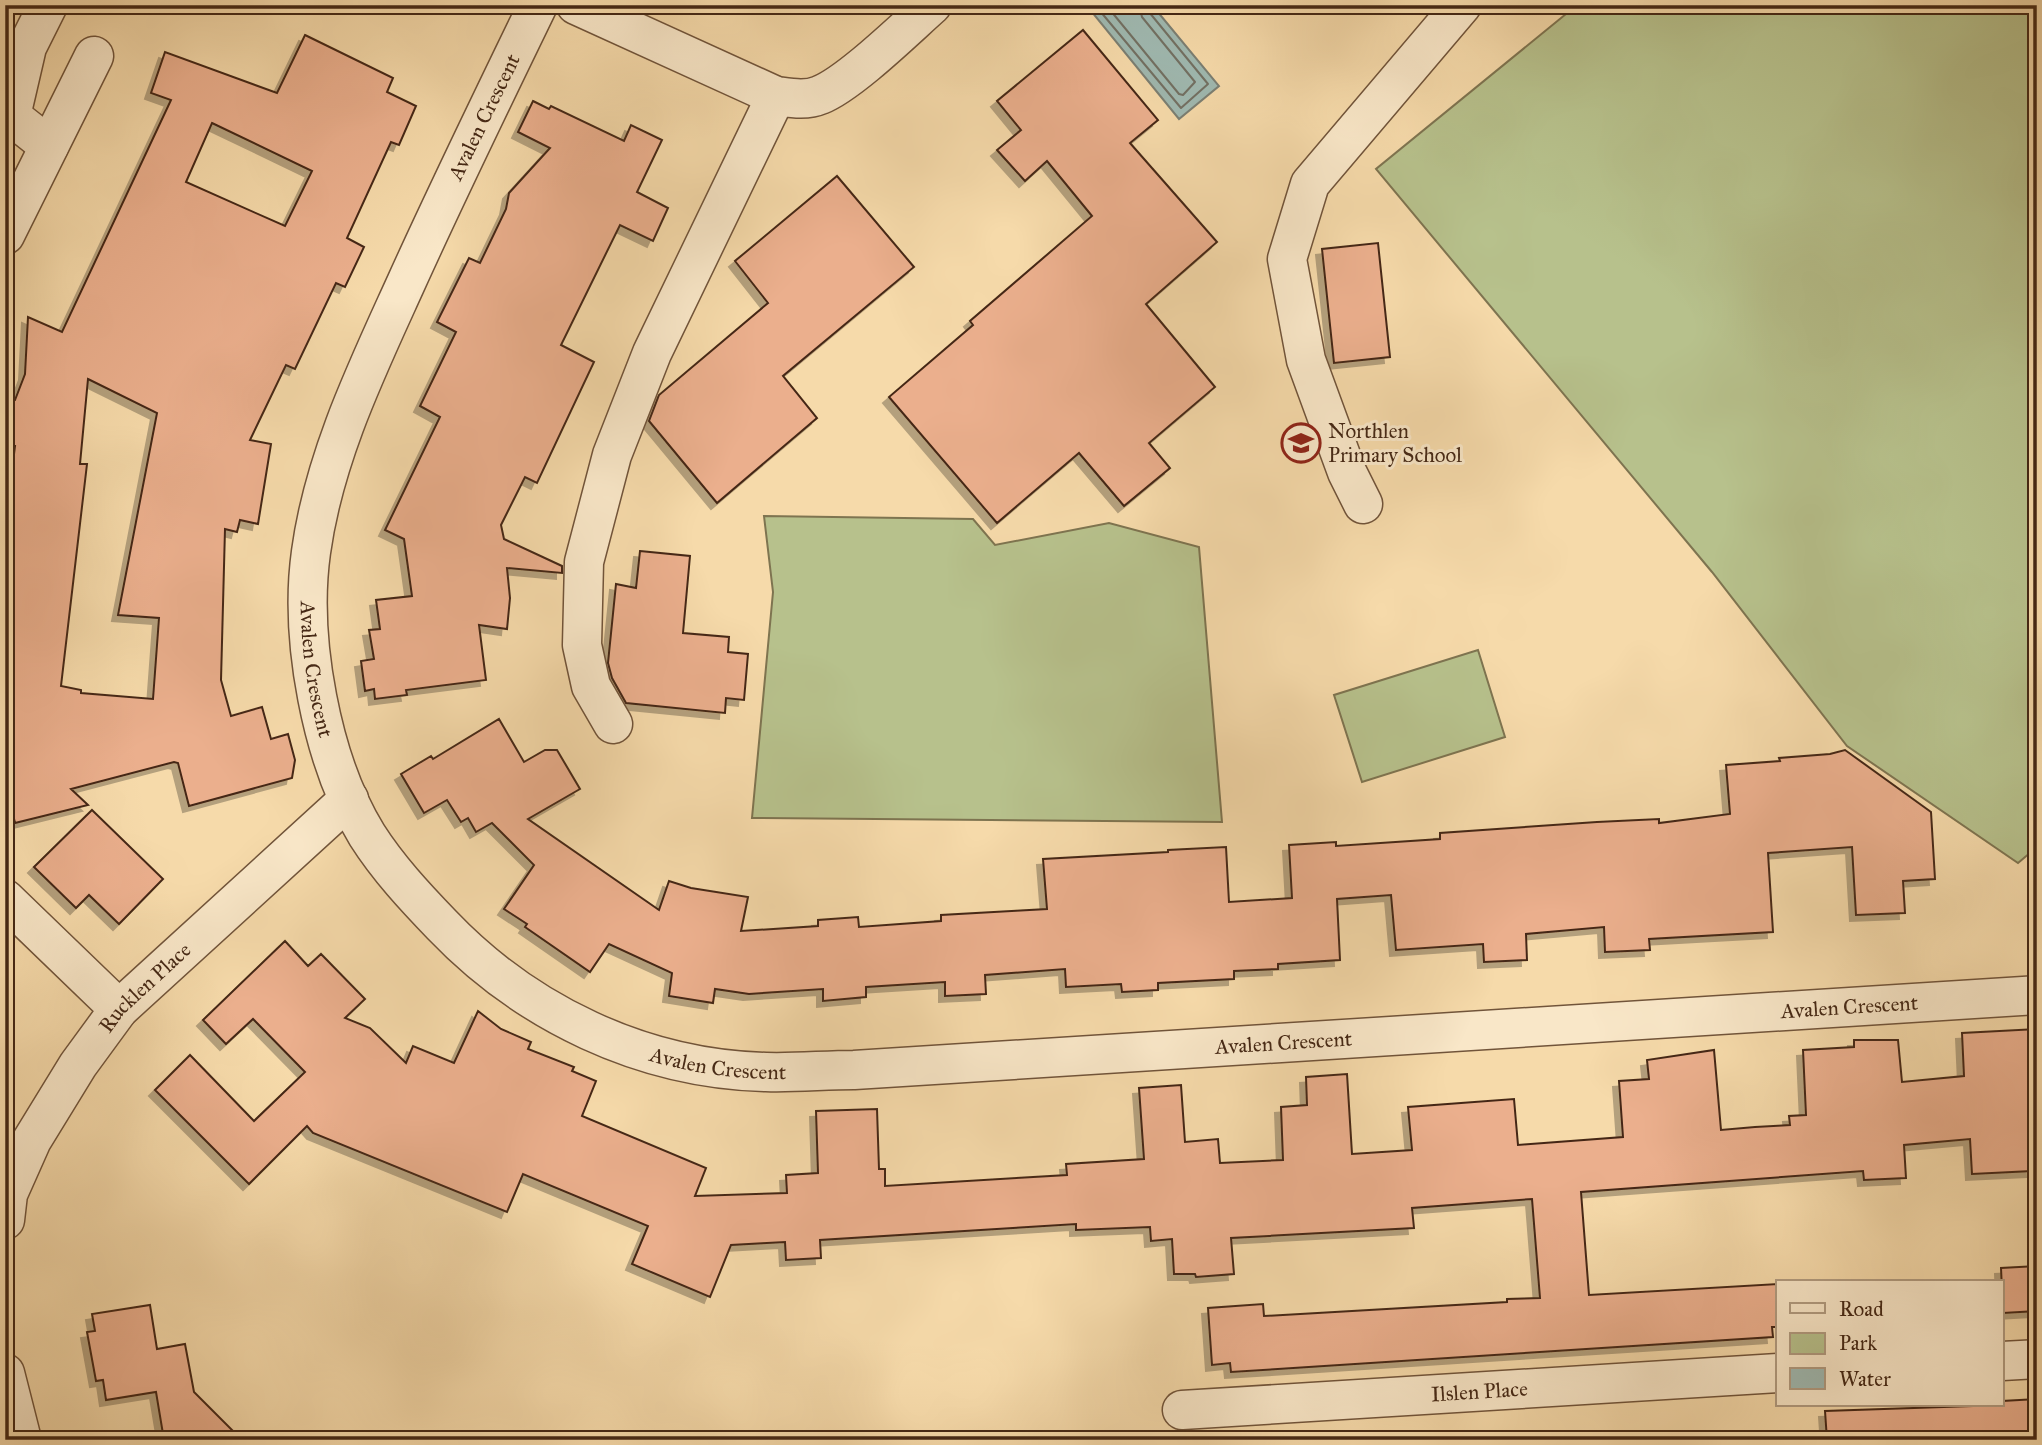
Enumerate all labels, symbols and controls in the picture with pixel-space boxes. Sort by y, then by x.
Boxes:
street label: Avalen Crescent [442,49,526,185]
place label: Northlen Primary School [1328,418,1462,468]
school or university icon: Northlen Primary School [1280,422,1322,464]
street label: Avalen Crescent [295,600,339,741]
street label: Rucklen Place [93,937,196,1038]
street label: Avalen Crescent [1779,990,1919,1024]
street label: Avalen Crescent [1213,1025,1353,1060]
street label: Avalen Crescent [646,1041,787,1085]
legend [1776,1280,2004,1406]
text: Road [1839,1296,1884,1322]
text: Park [1839,1330,1877,1356]
text: Water [1839,1366,1891,1392]
street label: Ilslen Place [1430,1376,1529,1408]

